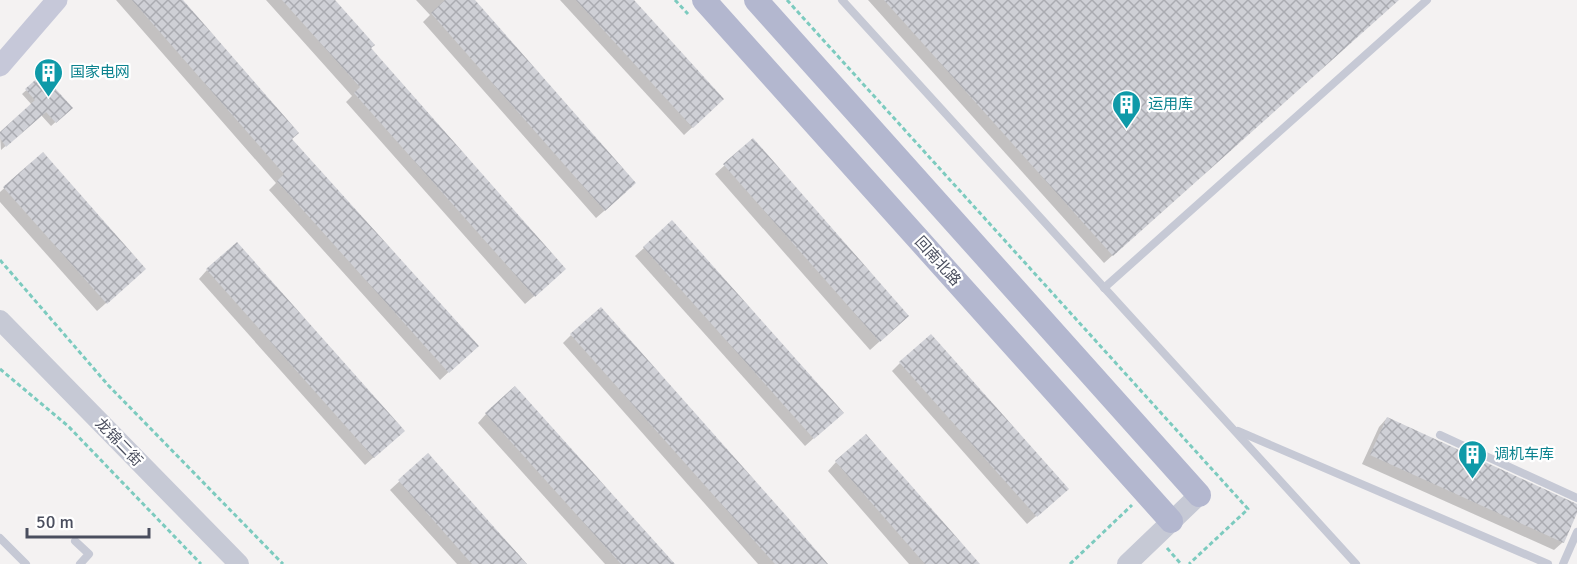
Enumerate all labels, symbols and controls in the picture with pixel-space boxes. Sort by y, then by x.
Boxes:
building icon: 国家电网 [33,56,65,98]
place label: 国家电网 [70,63,130,81]
building icon: 运用库 [1111,88,1143,130]
place label: 运用库 [1148,95,1193,113]
street label: 回南北路 [911,233,965,289]
street label: 龙锦二街 [92,414,146,470]
building icon: 调机车库 [1457,438,1489,480]
place label: 调机车库 [1494,445,1554,463]
scale bar [27,501,148,539]
text: 50 m [36,511,74,533]

